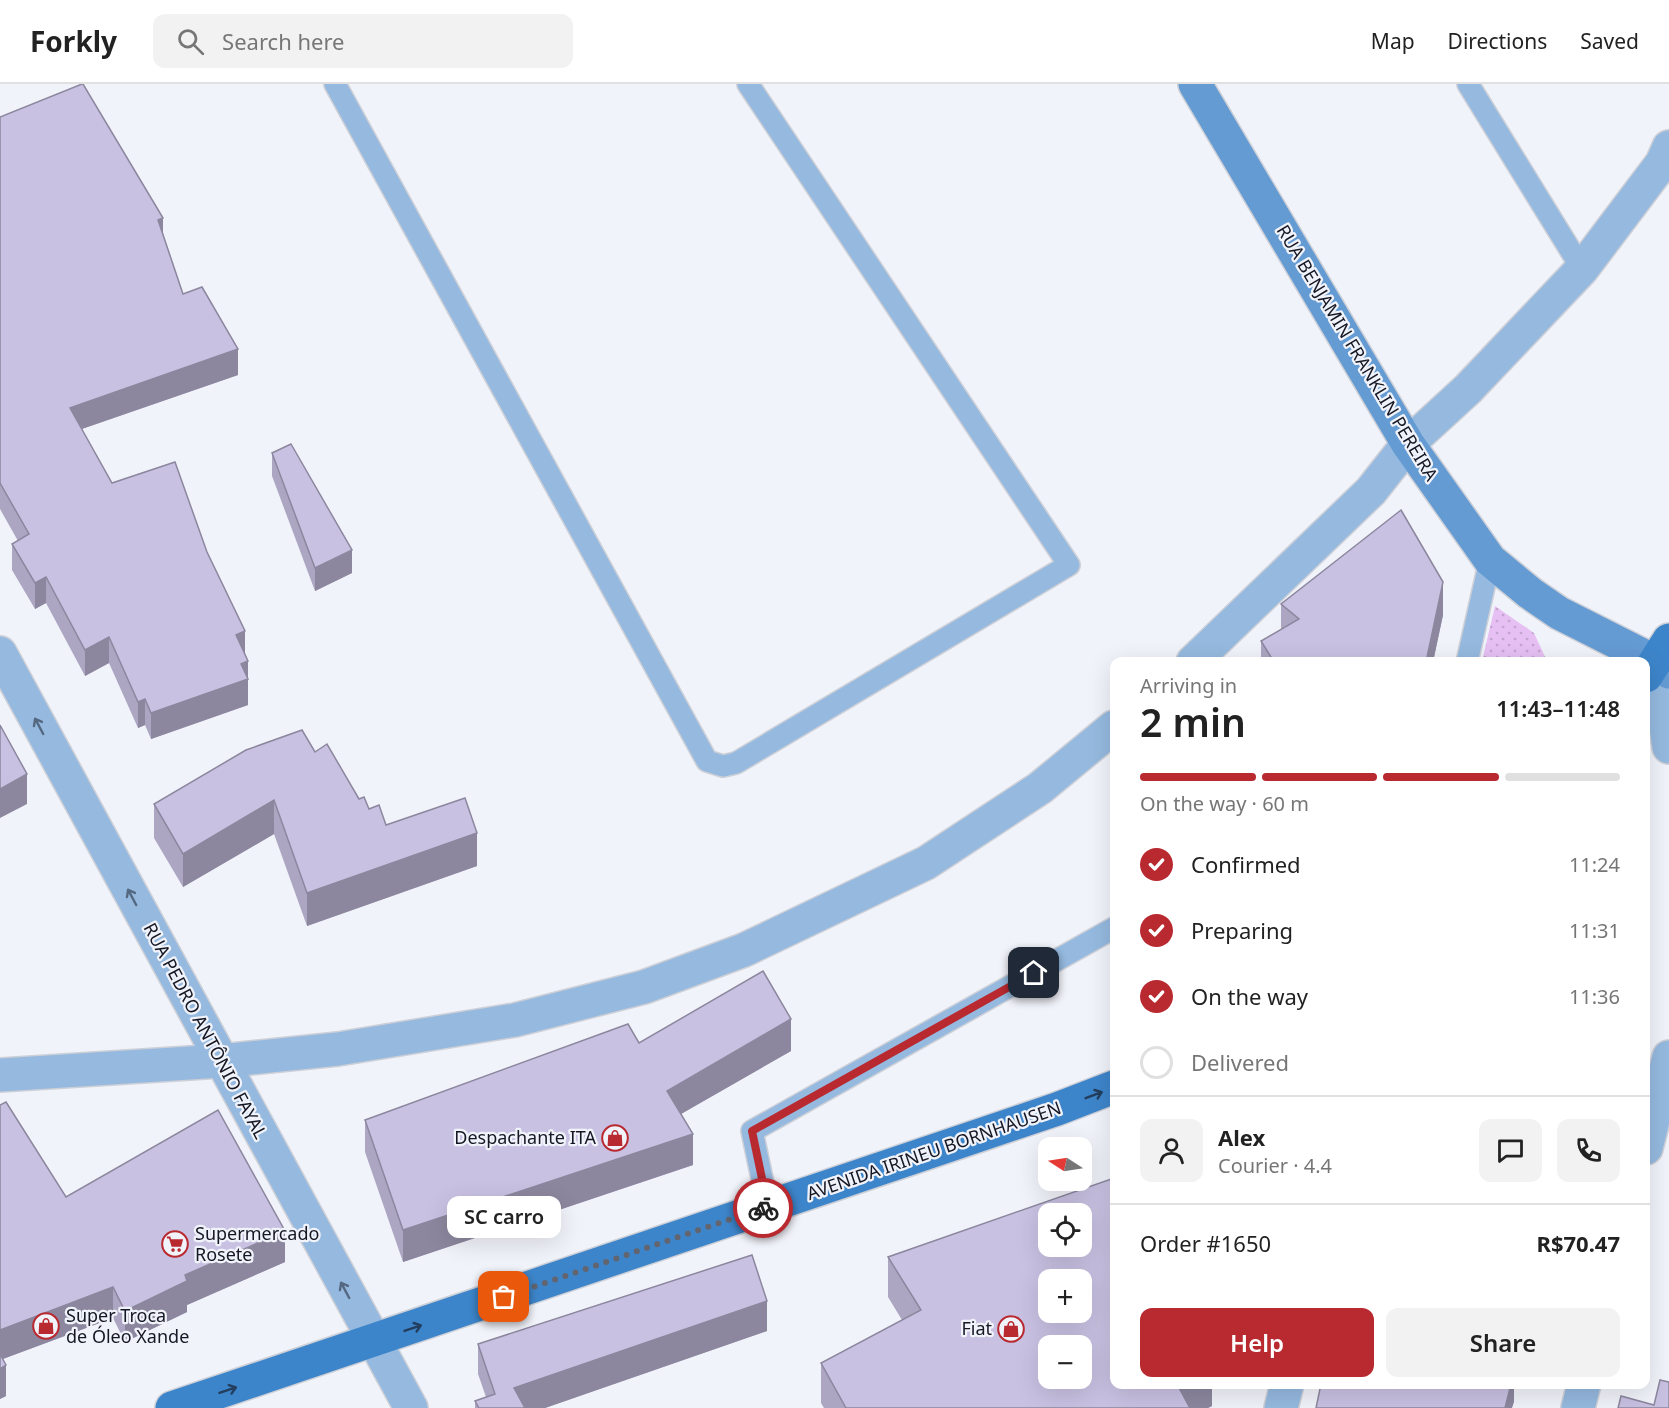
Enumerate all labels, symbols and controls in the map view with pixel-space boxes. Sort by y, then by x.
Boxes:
search box [153,14,573,68]
text: Forkly [30,22,117,60]
icon: search [174,25,207,58]
text: Search here [222,26,345,56]
text: Map [1371,27,1415,55]
text: Directions [1448,27,1547,55]
text: Saved [1580,27,1639,55]
street label: RUA BENJAMIN FRANKLIN PEREIRA [1272,220,1444,485]
text: Arriving in [1140,672,1237,699]
text: 11:43–11:48 [1496,693,1620,723]
text: 2 min [1140,695,1246,748]
one-way arrow [33,717,44,735]
text: On the way · 60 m [1140,790,1309,817]
icon: check [1140,848,1173,881]
text: Confirmed [1191,849,1301,879]
text: 11:24 [1569,851,1620,878]
one-way arrow [126,889,138,906]
icon: check [1140,914,1173,947]
text: Preparing [1191,915,1293,945]
text: 11:31 [1569,917,1620,944]
street label: RUA PEDRO ANTÔNIO FAYAL [139,918,273,1143]
pin [1008,947,1059,998]
icon: home [1017,956,1050,989]
icon: check [1140,980,1173,1013]
text: On the way [1191,981,1308,1011]
text: 11:36 [1569,983,1620,1010]
text: Delivered [1191,1047,1289,1077]
one-way arrow [1084,1089,1103,1100]
street label: AVENIDA IRINEU BORNHAUSEN [803,1095,1064,1205]
button: person [1140,1119,1203,1182]
button: chat [1479,1119,1542,1182]
button: phone [1557,1119,1620,1182]
text: Alex [1218,1122,1265,1152]
shop icon: Despachante ITA [600,1123,630,1153]
place label: Despachante ITA [454,1125,596,1149]
north arrow [1038,1137,1092,1191]
map controls [1038,1137,1092,1389]
text: Courier · 4.4 [1218,1152,1332,1179]
courier [733,1178,793,1238]
icon: bike [747,1192,780,1225]
callout: SC carro [447,1195,561,1237]
text: SC carro [464,1203,544,1230]
button: locate [1038,1203,1092,1257]
place label: Supermercado Rosete [195,1221,319,1266]
text: Order #1650 [1140,1228,1271,1258]
text: R$70.47 [1536,1228,1620,1258]
supermarket icon: Supermercado Rosete [160,1229,190,1259]
button: + [1038,1269,1092,1323]
pin [478,1271,529,1322]
icon: bag [487,1280,520,1313]
one-way arrow [339,1282,351,1299]
place label: Super Troca de Óleo Xande [66,1303,189,1348]
button: Help [1140,1308,1374,1377]
button: Share [1386,1308,1620,1377]
shop icon: Super Troca de Óleo Xande [31,1311,61,1341]
shop icon: Fiat [996,1314,1026,1344]
place label: Fiat [961,1316,992,1340]
one-way arrow [403,1322,422,1333]
button: − [1038,1335,1092,1389]
one-way arrow [218,1383,237,1394]

